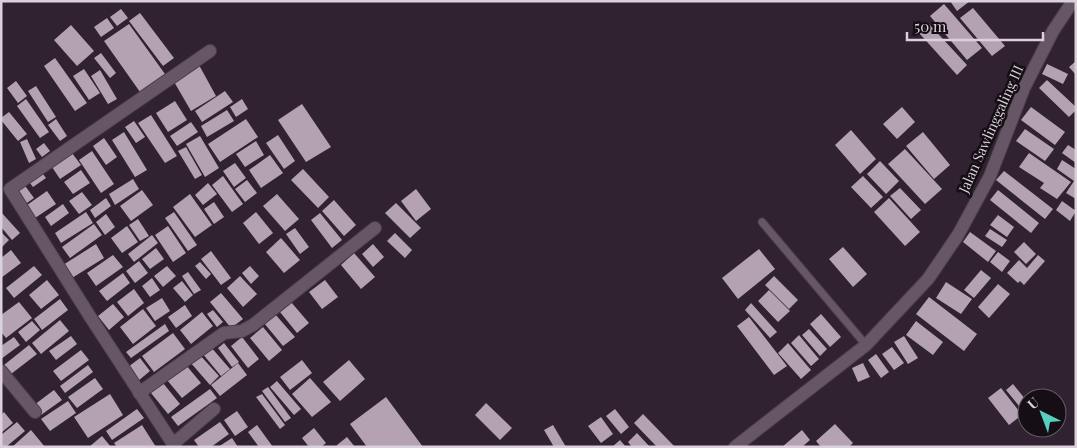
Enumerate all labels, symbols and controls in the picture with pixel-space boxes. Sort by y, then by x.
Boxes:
scale bar [907,10,1043,42]
text: 50 m [914,16,947,36]
street label: Jalan Sawlinggaling III [953,62,1027,197]
north arrow [1017,388,1067,438]
text: U [1023,392,1043,413]

